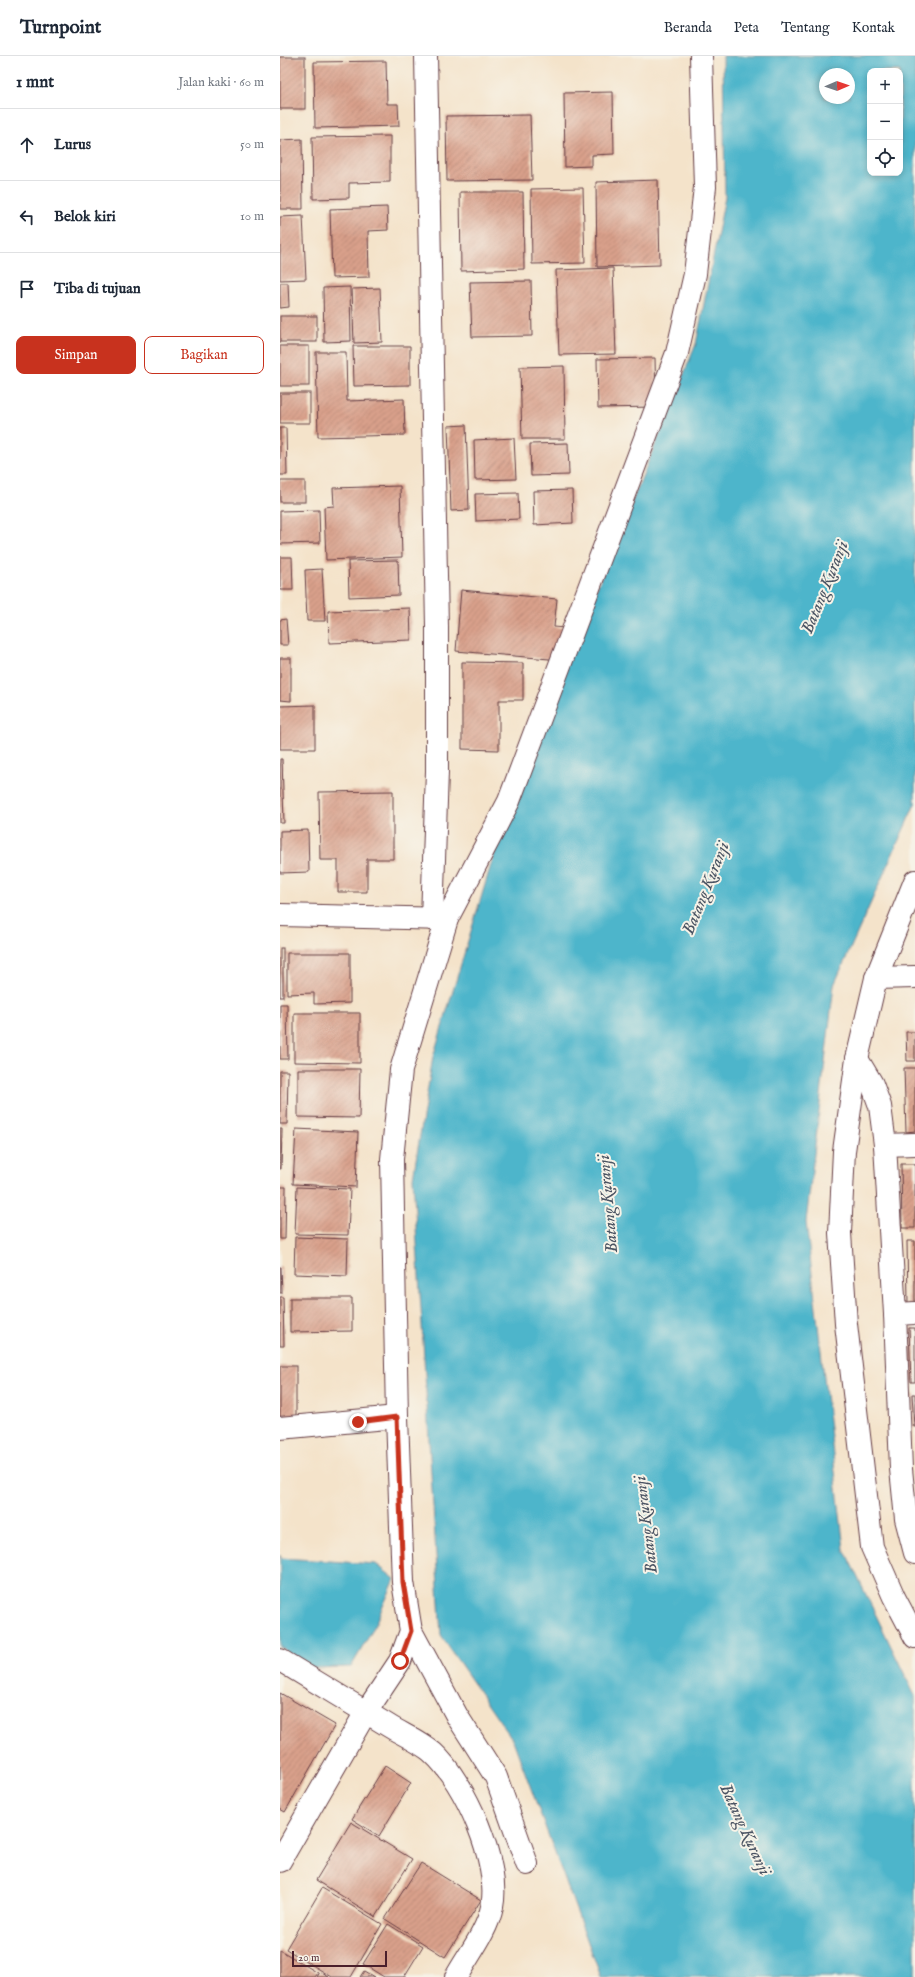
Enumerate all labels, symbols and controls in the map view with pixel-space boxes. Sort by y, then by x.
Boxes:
text: Turnpoint [20,16,101,40]
text: Beranda [664,19,712,37]
text: Peta [734,19,759,37]
text: Tentang [781,19,830,37]
text: Kontak [852,19,895,37]
north arrow [819,68,855,104]
map controls [867,68,903,176]
button: + [867,68,903,104]
text: 1 mnt [16,72,54,93]
text: Jalan kaki · 60 m [178,74,264,91]
button: − [867,104,903,140]
icon: ahead [16,134,38,156]
text: Lurus [54,135,91,154]
text: 50 m [240,136,264,153]
button: locate [867,140,903,176]
icon: left [16,206,38,228]
text: Belok kiri [54,207,116,226]
text: 10 m [240,208,264,225]
icon: arrive [16,278,38,300]
text: Tiba di tujuan [54,279,141,298]
button: Simpan [16,336,136,374]
button: Bagikan [144,336,264,374]
water label: Batang Kuranji [797,537,854,637]
water label: Batang Kuranji [678,838,735,938]
water label: Batang Kuranji [594,1153,623,1254]
route end [349,1413,367,1431]
water label: Batang Kuranji [630,1474,663,1575]
route start [391,1652,409,1670]
water label: Batang Kuranji [714,1781,775,1880]
scale bar [292,1949,387,1968]
text: 20 m [298,1951,319,1965]

